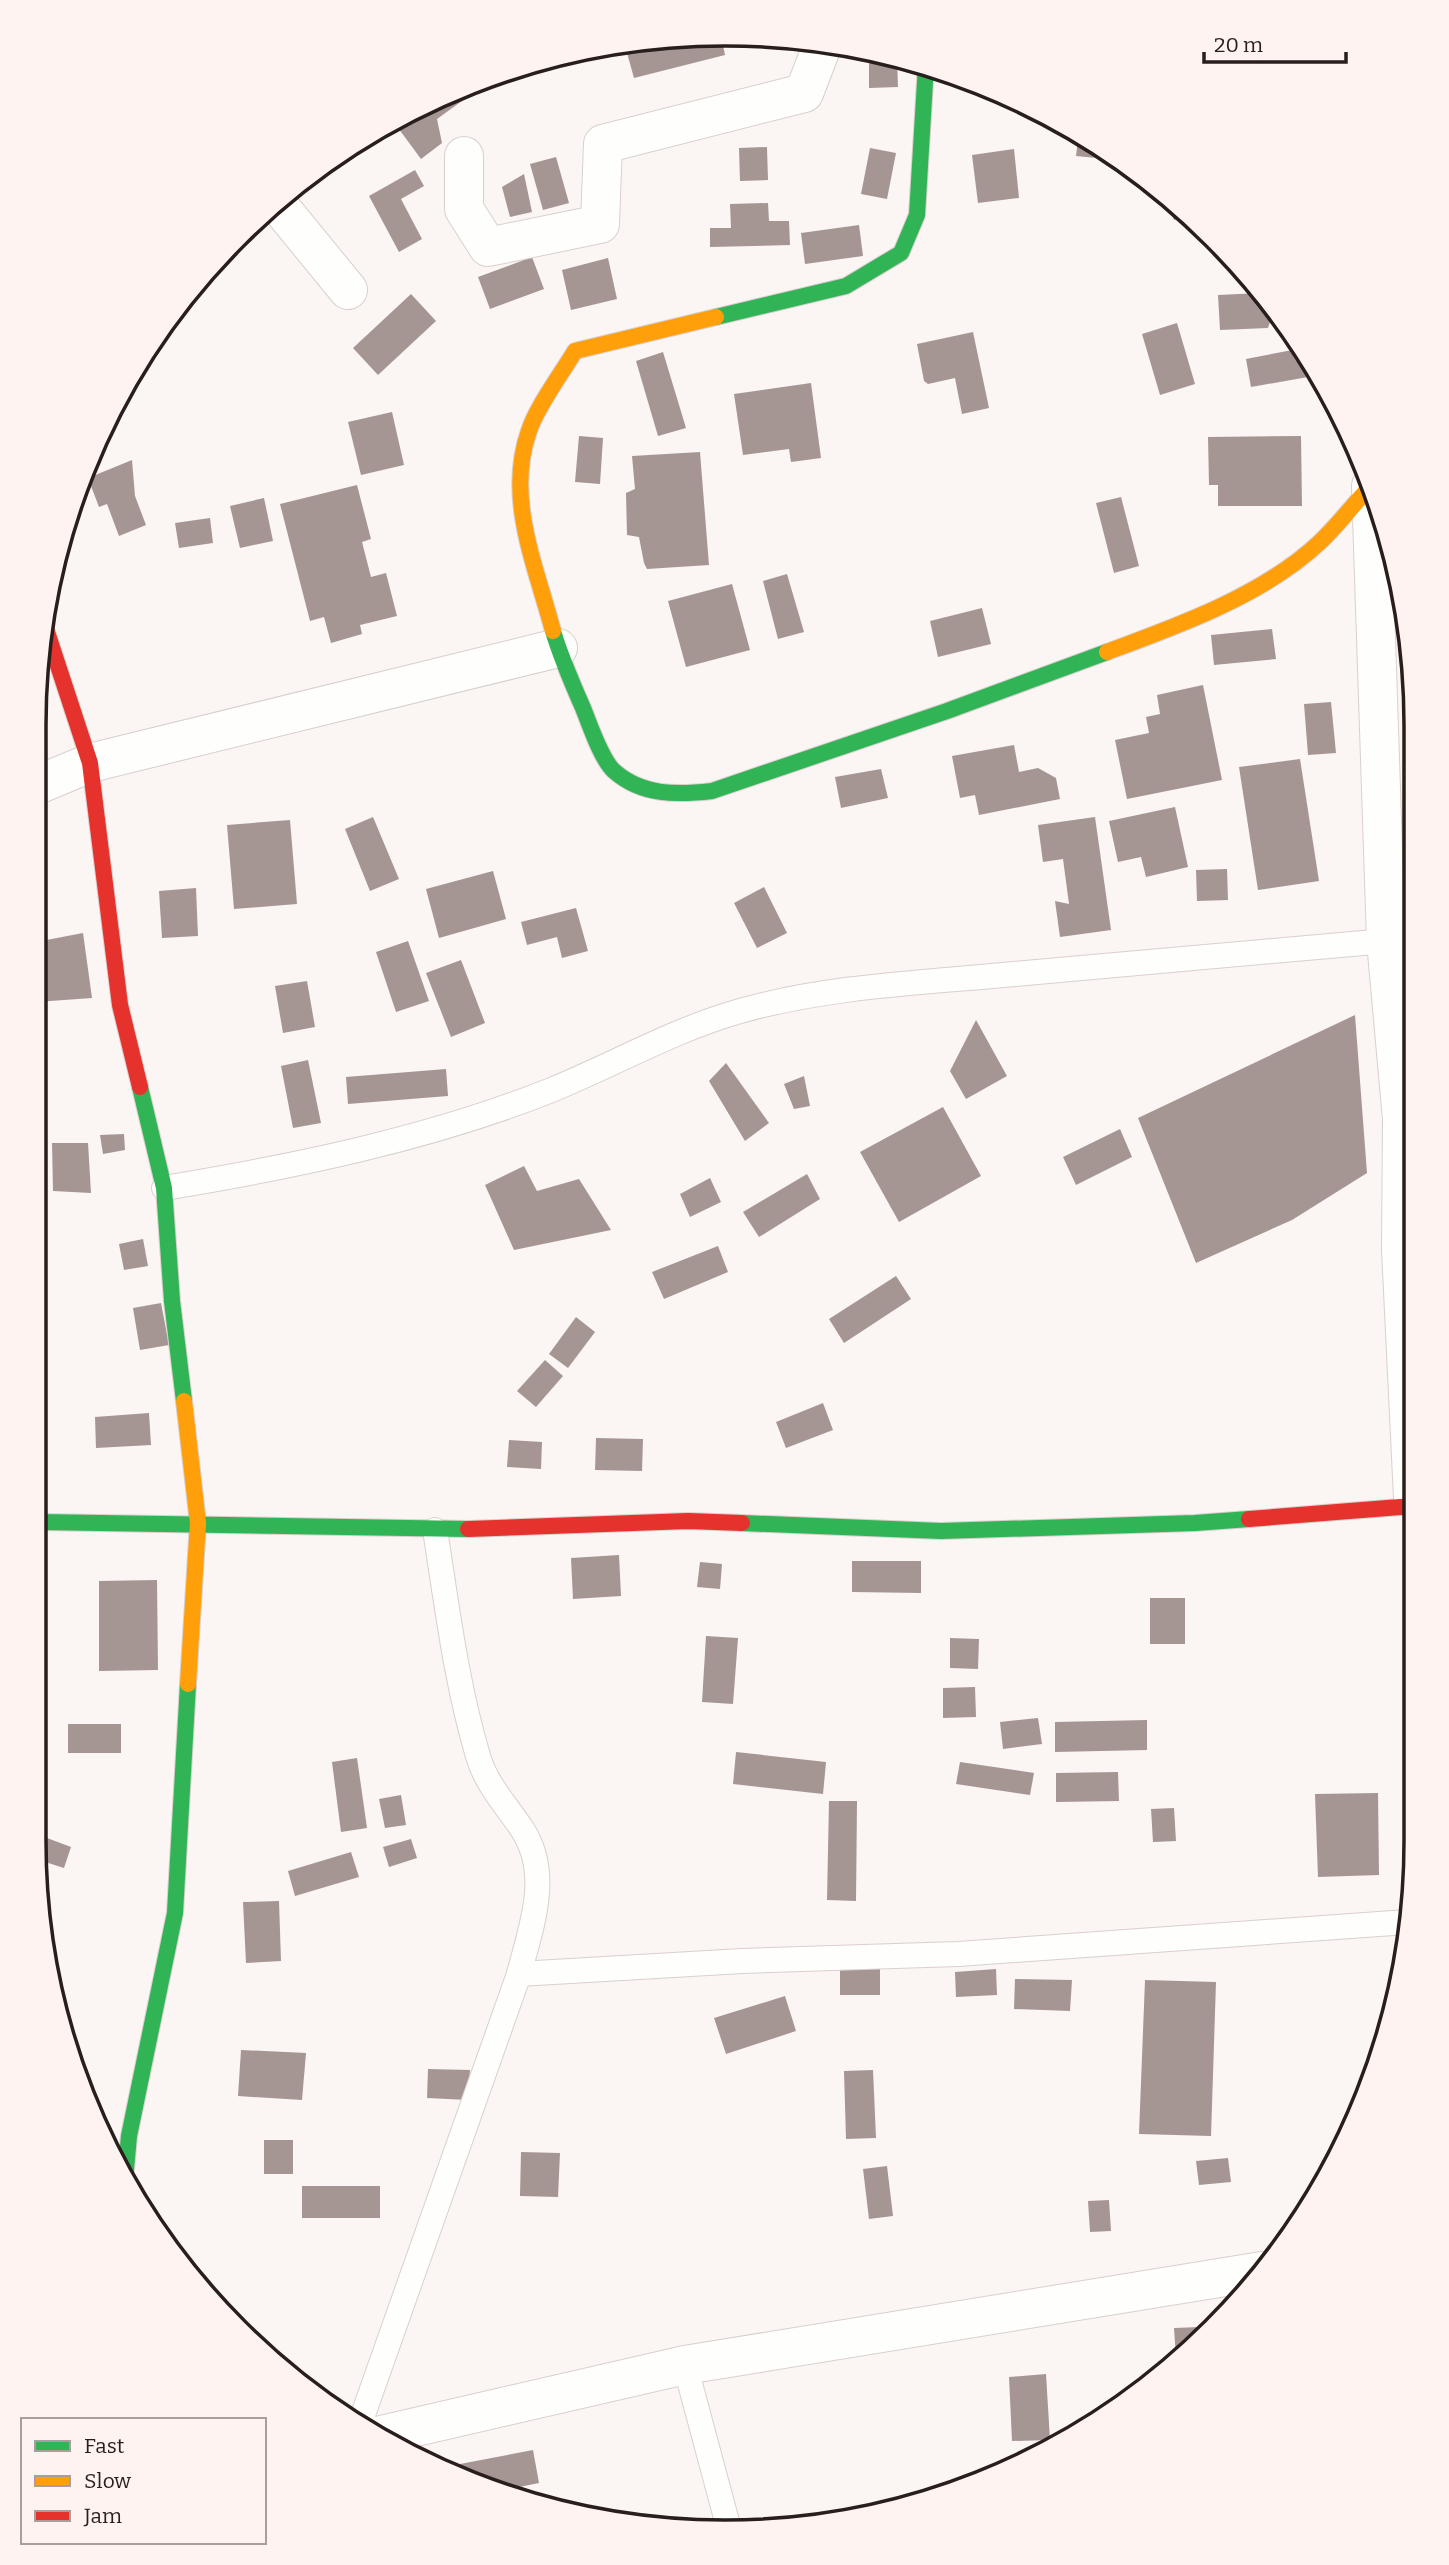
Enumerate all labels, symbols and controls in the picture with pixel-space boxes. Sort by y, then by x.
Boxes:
scale bar [1204,21,1346,65]
text: 20 m [1214,32,1263,58]
legend [21,2418,266,2544]
text: Fast [84,2433,125,2459]
text: Slow [84,2468,131,2494]
text: Jam [83,2503,122,2529]

